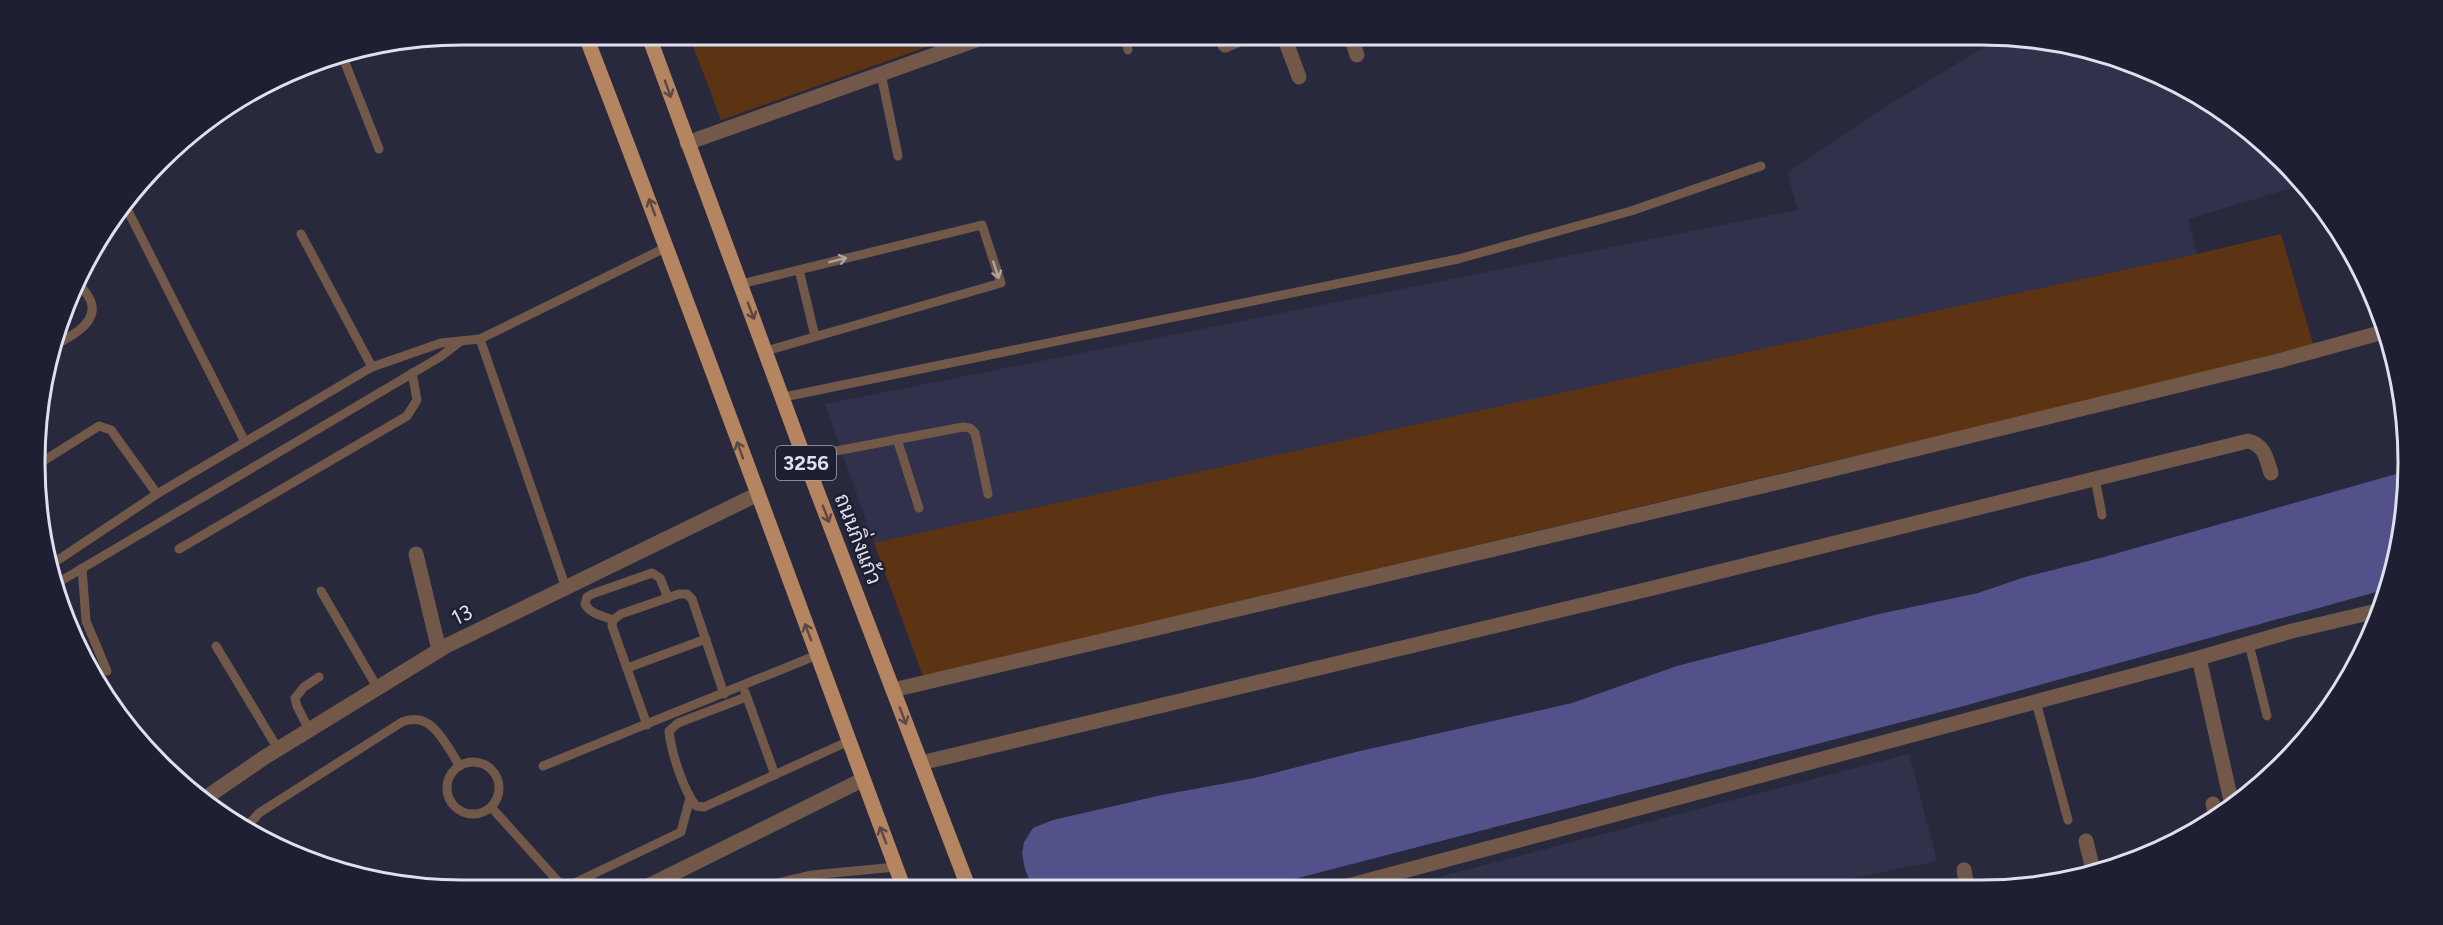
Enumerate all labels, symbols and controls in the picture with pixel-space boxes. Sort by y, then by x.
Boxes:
one-way arrow [663,80,674,98]
one-way arrow [645,198,656,217]
one-way arrow [829,254,848,266]
one-way arrow [992,260,1003,279]
one-way arrow [746,302,757,320]
one-way arrow [733,441,744,459]
road number: 3256 [776,446,836,480]
street label: ถนนกิ่งแก้ว [830,488,893,588]
one-way arrow [821,504,832,523]
street label: 13 [447,599,476,630]
one-way arrow [802,623,813,642]
one-way arrow [898,706,909,725]
one-way arrow [877,826,888,845]

